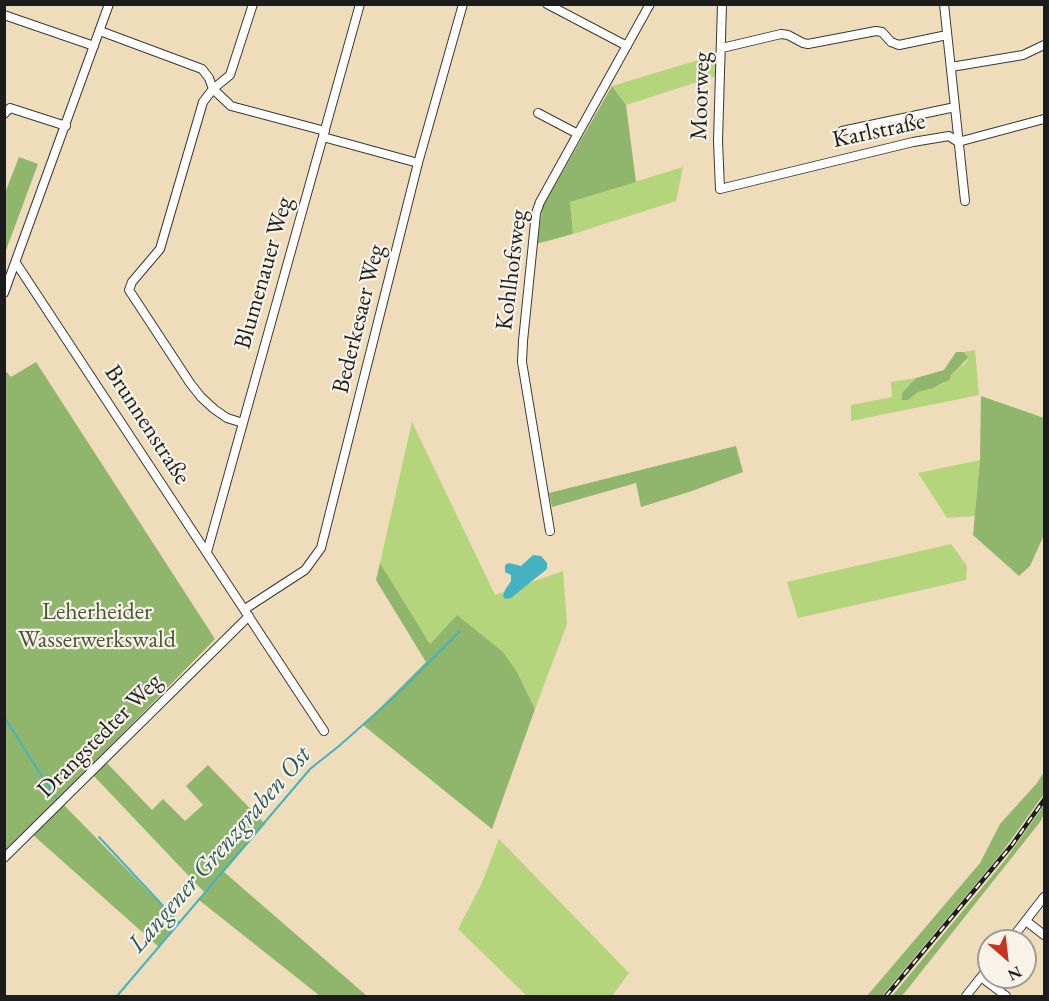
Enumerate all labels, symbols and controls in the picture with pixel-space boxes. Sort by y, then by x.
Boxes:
street label: Moorweg [685,51,717,141]
street label: Karlstraße [830,107,928,155]
street label: Blumenauer Weg [229,194,299,352]
street label: Kohlhofsweg [490,208,534,332]
street label: Bederkesaer Weg [327,242,391,396]
street label: Brunnenstraße [98,360,196,490]
park label: Leherheider Wasserwerkswald [18,598,176,654]
street label: Drangstedter Weg [32,668,168,804]
water label: Langener Grenzgraben Ost [122,740,318,960]
north arrow [977,929,1037,989]
text: N [1004,961,1025,986]

